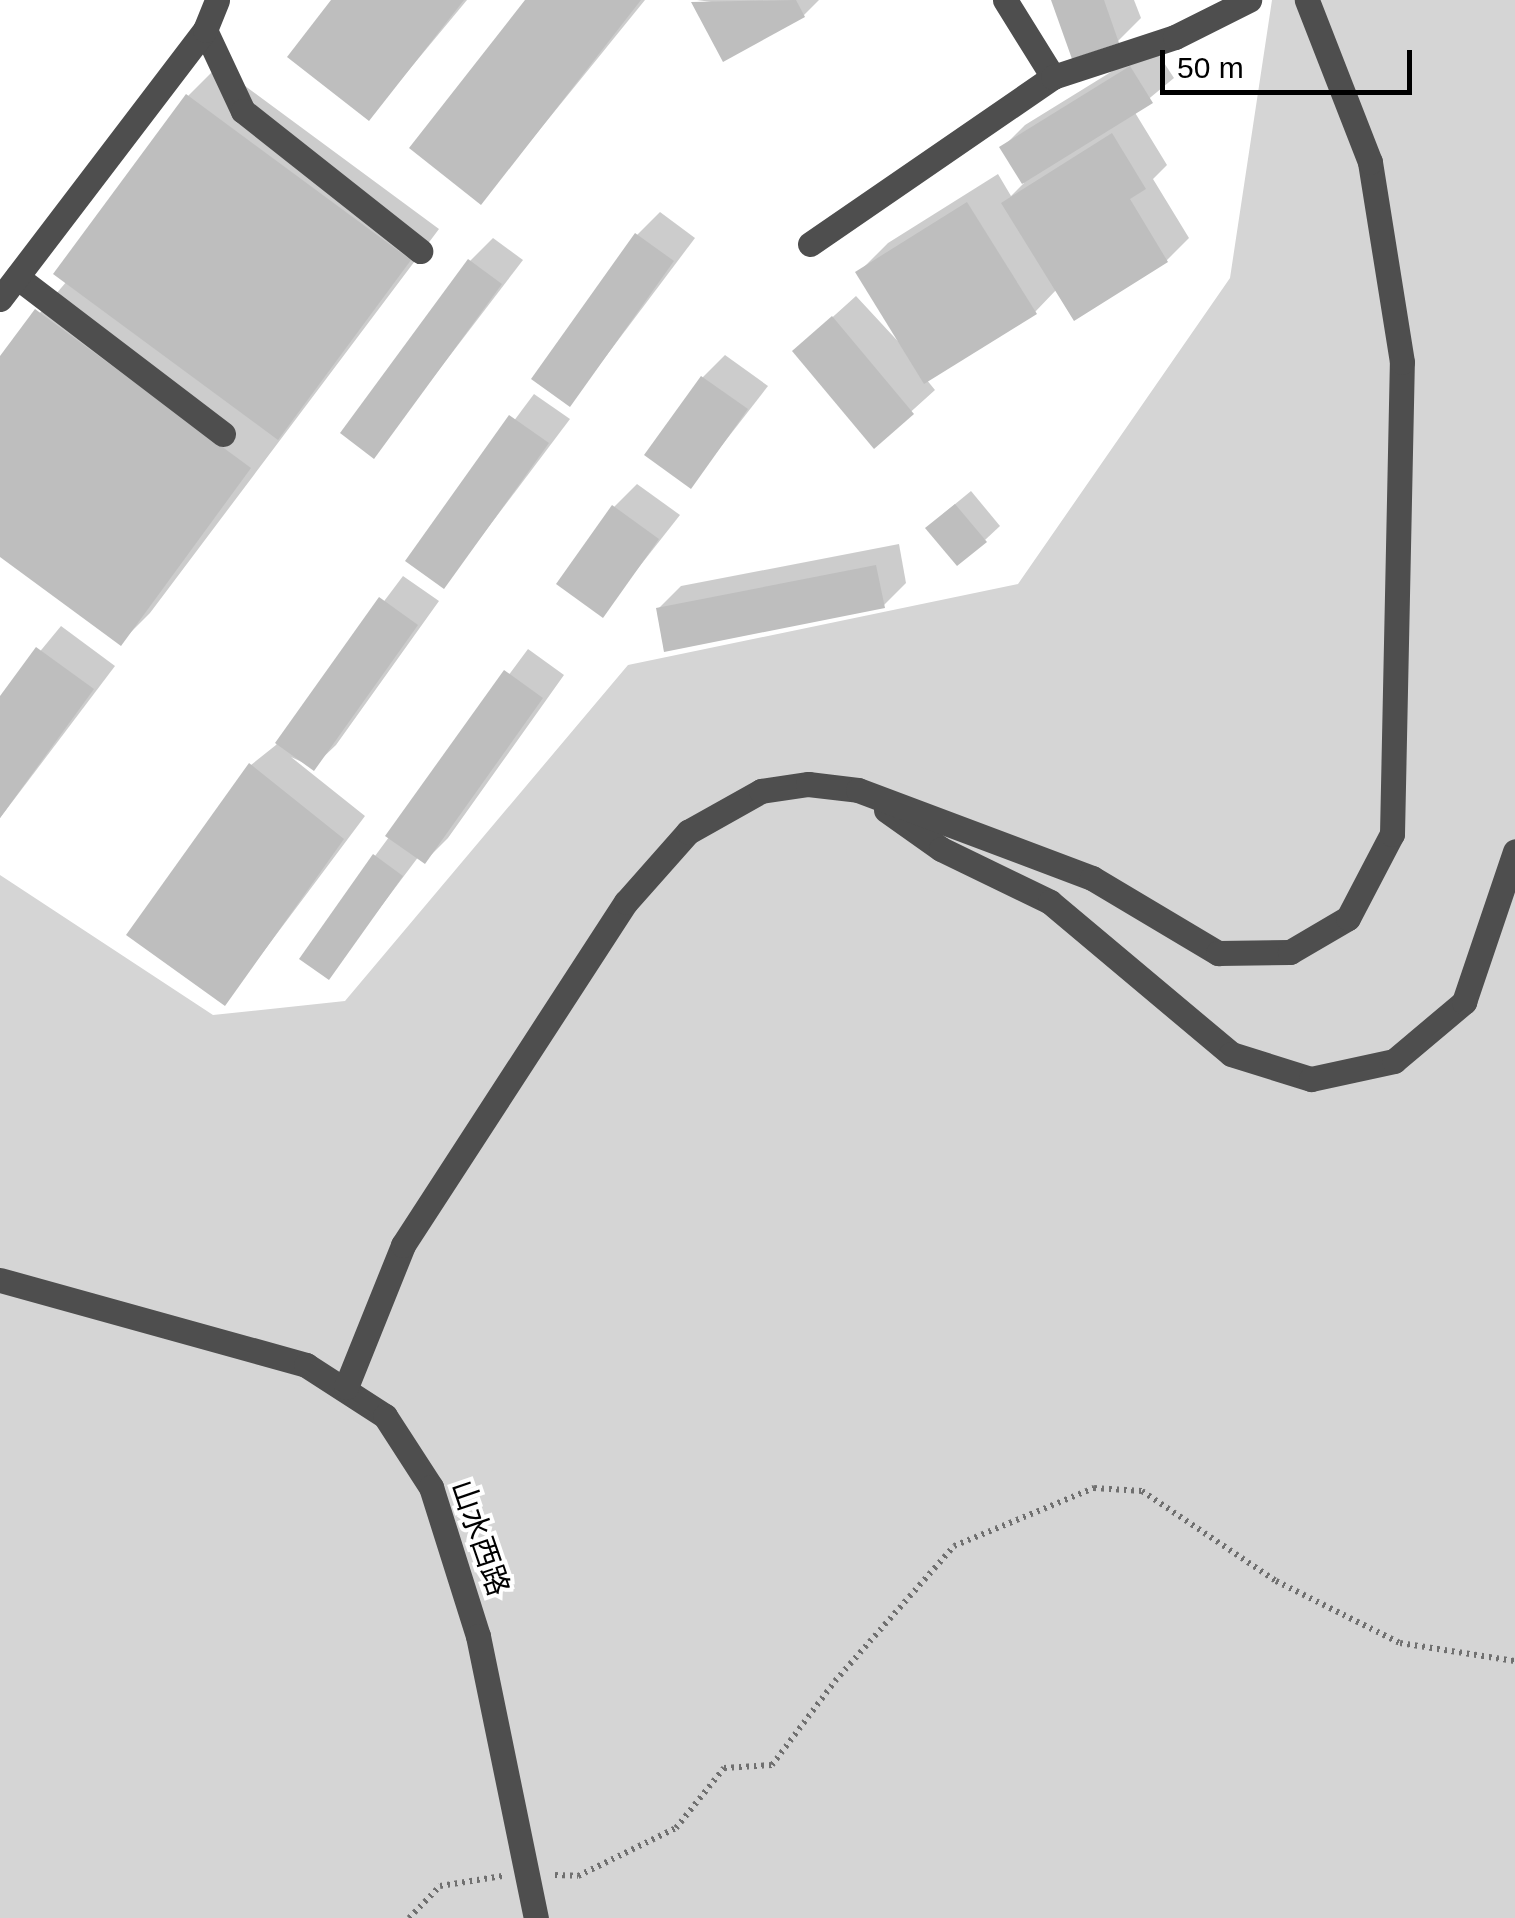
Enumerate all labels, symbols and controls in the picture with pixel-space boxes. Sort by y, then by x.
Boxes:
scale bar [1165,30,1418,92]
text: 50 m [1177,51,1244,84]
street label: 山水西路 [443,1475,517,1601]

